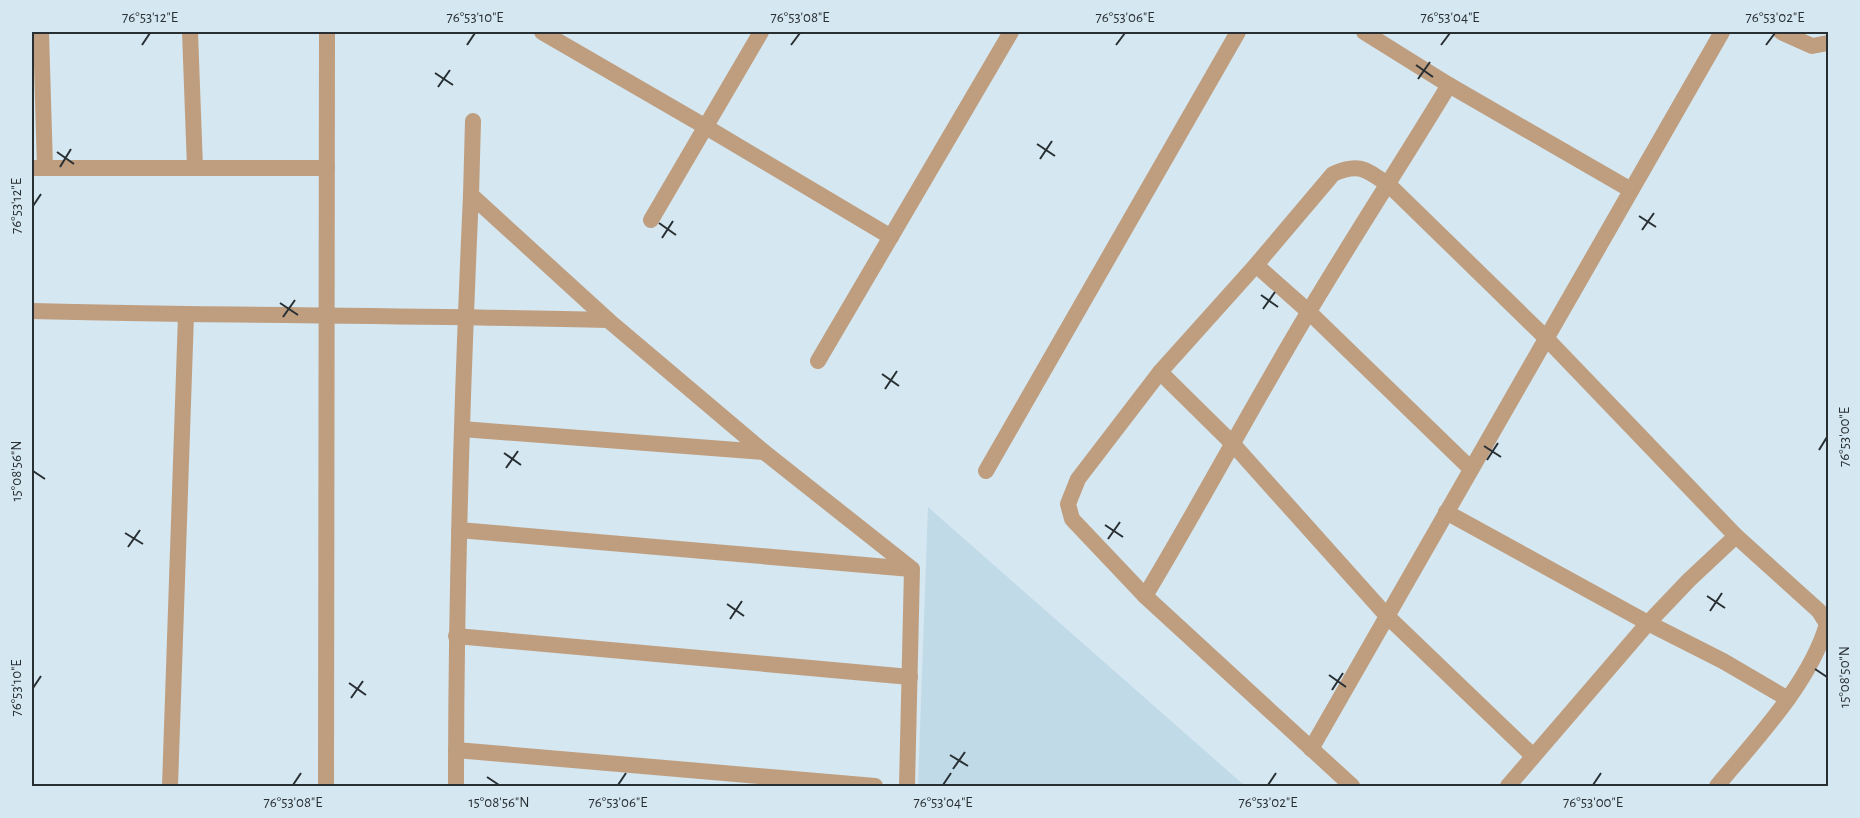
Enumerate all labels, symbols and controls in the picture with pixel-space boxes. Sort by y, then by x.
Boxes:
text: 76°53'12"E [122,10,178,25]
text: 76°53'10"E [446,10,504,25]
text: 76°53'08"E [770,10,830,25]
text: 76°53'06"E [1095,10,1155,25]
text: 76°53'04"E [1420,10,1480,25]
text: 76°53'02"E [1746,10,1804,25]
text: 76°53'12"E [9,178,24,234]
text: 76°53'00"E [1837,407,1852,467]
text: 15°08'56"N [9,440,24,502]
text: 15°08'50"N [1837,646,1852,708]
text: 76°53'10"E [9,659,24,717]
text: 76°53'08"E [263,795,323,810]
text: 15°08'56"N [468,795,530,810]
text: 76°53'06"E [588,795,648,810]
text: 76°53'04"E [913,795,973,810]
text: 76°53'02"E [1239,795,1297,810]
text: 76°53'00"E [1563,795,1623,810]

